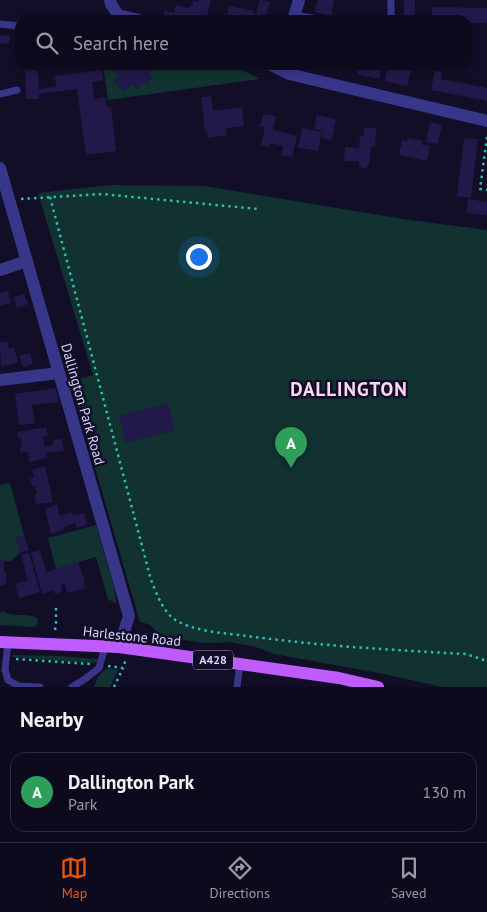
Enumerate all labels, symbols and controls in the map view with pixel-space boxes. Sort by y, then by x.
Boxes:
search box [15,15,472,70]
icon: search [33,29,61,57]
text: Search here [73,31,169,55]
your location [186,244,212,270]
street label: Dallington Park Road [57,341,109,467]
district label: DALLINGTON [290,377,408,401]
pin: A [275,427,307,468]
street label: Harlestone Road [82,622,182,650]
road number: A428 [193,650,233,670]
text: Nearby [20,706,83,733]
text: Dallington Park [68,770,194,794]
text: A [32,782,42,802]
text: 130 m [423,782,466,802]
text: Park [68,794,97,814]
tab: Map [60,854,88,902]
tab: Directions [209,854,270,902]
tab: Saved [391,854,427,902]

